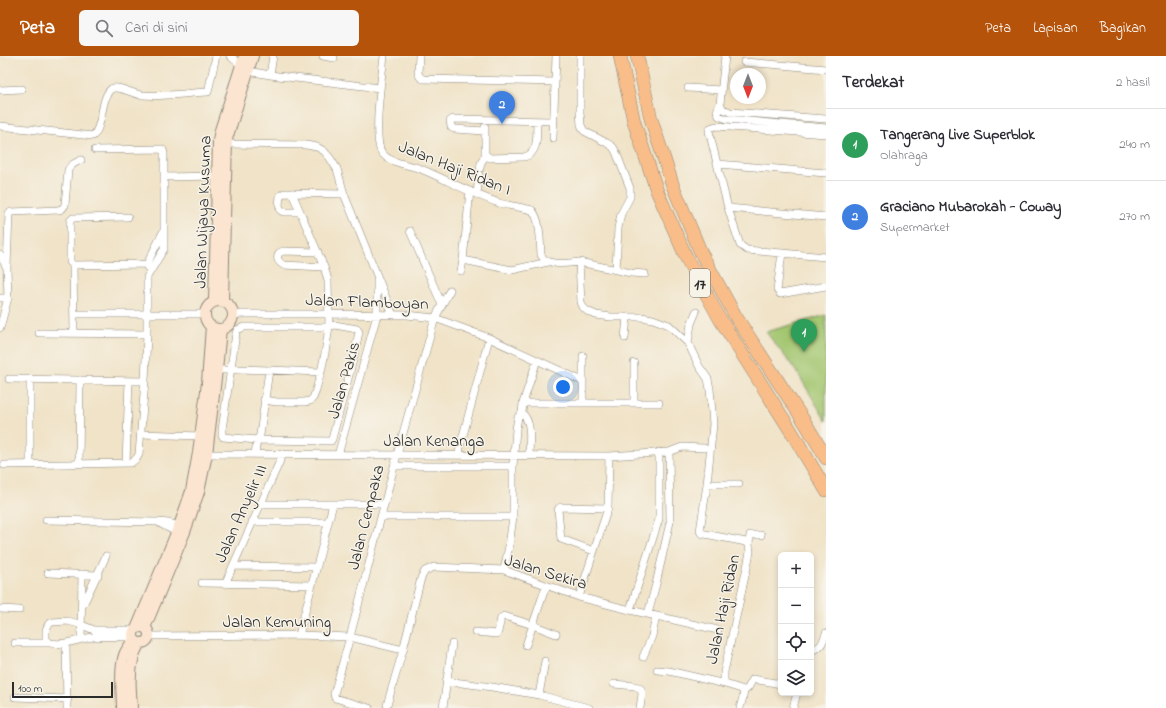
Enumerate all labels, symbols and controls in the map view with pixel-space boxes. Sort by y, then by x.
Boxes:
search box [79,10,359,46]
text: Peta [20,15,55,42]
icon: search [93,17,115,39]
text: Cari di sini [125,17,188,39]
text: Peta [985,18,1011,39]
text: Lapisan [1033,18,1078,39]
text: Bagikan [1100,18,1146,39]
north arrow [730,68,766,104]
text: Terdekat [842,70,904,95]
text: 2 hasil [1116,73,1150,92]
pin: 2 [489,91,515,124]
text: Tangerang Live Superblok [880,124,1035,146]
street label: Jalan Haji Ridan I [394,134,515,202]
street label: Jalan Wijaya Kusuma [188,135,220,289]
text: 1 [853,135,857,154]
text: 240 m [1119,135,1150,154]
text: Olahraga [880,146,928,165]
text: Graciano Mubarokah - Coway [880,196,1061,218]
text: 2 [852,207,858,226]
text: 270 m [1119,207,1150,226]
text: Supermarket [880,218,950,237]
road number: 17 [690,269,710,297]
street label: Jalan Flamboyan [305,288,429,318]
pin: 1 [791,319,817,352]
street label: Jalan Pakis [321,339,367,422]
your location [553,377,573,397]
street label: Jalan Kenanga [384,429,484,456]
street label: Jalan Anyelir III [208,460,275,567]
street label: Jalan Cempaka [341,462,392,572]
street label: Jalan Sekira [501,548,590,597]
street label: Jalan Haji Ridan [700,552,747,666]
map controls [778,552,814,696]
button: + [778,552,814,588]
button: − [778,588,814,624]
street label: Jalan Kemuning [223,610,331,637]
button: locate [778,624,814,660]
button: layers [778,660,814,696]
scale bar [12,680,113,699]
text: 100 m [18,681,42,697]

